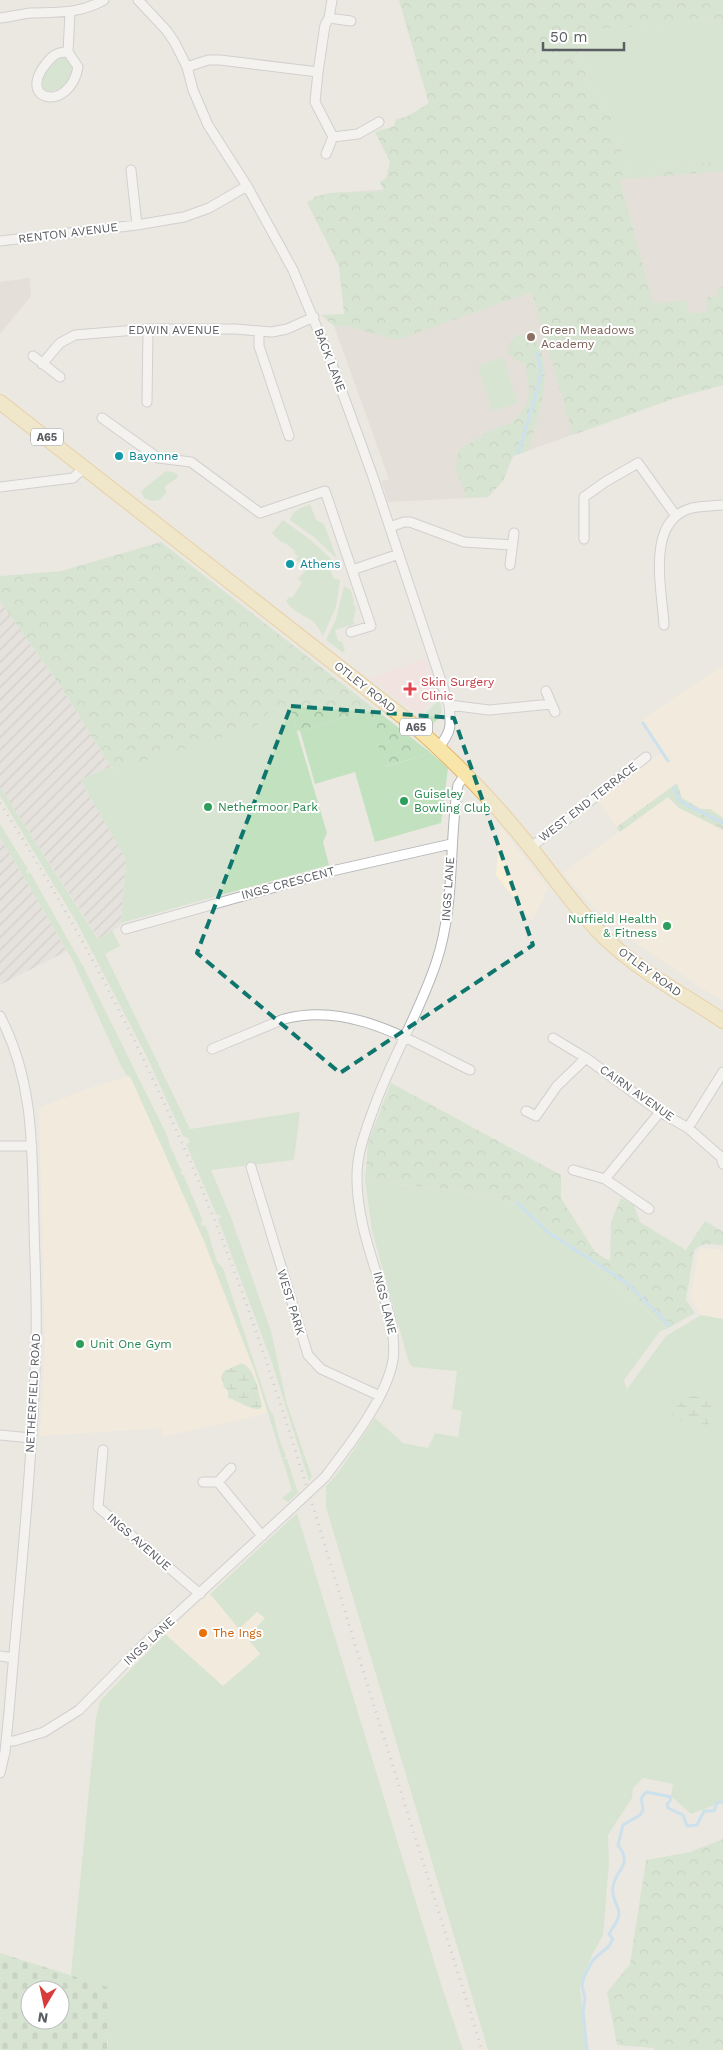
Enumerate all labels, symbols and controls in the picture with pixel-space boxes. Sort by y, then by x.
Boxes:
scale bar [543,20,624,52]
text: 50 m [550,28,587,46]
street label: RENTON AVENUE [17,220,119,246]
street label: EDWIN AVENUE [128,323,220,337]
place label: Green Meadows Academy [541,323,634,351]
street label: BACK LANE [311,326,349,394]
marker: Green Meadows Academy [525,331,537,343]
road number: A65 [31,428,63,446]
place label: Bayonne [129,449,179,463]
marker: Bayonne [113,450,125,462]
place label: Athens [300,557,341,571]
marker: Athens [284,558,296,570]
street label: OTLEY ROAD [331,659,399,715]
place label: Skin Surgery Clinic [421,675,495,703]
marker: Skin Surgery Clinic [403,682,417,696]
road number: A65 [400,719,432,736]
street label: WEST END TERRACE [536,759,640,845]
place label: Guiseley Bowling Club [414,787,490,815]
marker: Guiseley Bowling Club [398,795,410,807]
place label: Nethermoor Park [218,800,318,814]
marker: Nethermoor Park [202,801,214,813]
street label: INGS LANE [439,856,457,922]
street label: INGS CRESCENT [240,864,336,902]
place label: Nuffield Health & Fitness [568,912,657,940]
marker: Nuffield Health & Fitness [661,920,673,932]
street label: OTLEY ROAD [616,944,684,1000]
street label: CAIRN AVENUE [597,1062,677,1124]
street label: WEST PARK [274,1267,308,1337]
street label: INGS LANE [370,1270,400,1336]
street label: NETHERFIELD ROAD [23,1333,43,1453]
place label: Unit One Gym [90,1337,172,1351]
marker: Unit One Gym [74,1338,86,1350]
street label: INGS AVENUE [104,1510,174,1574]
street label: INGS LANE [121,1614,178,1668]
place label: The Ings [213,1626,262,1640]
marker: The Ings [197,1627,209,1639]
north arrow [20,1980,70,2030]
text: N [37,2009,49,2027]

